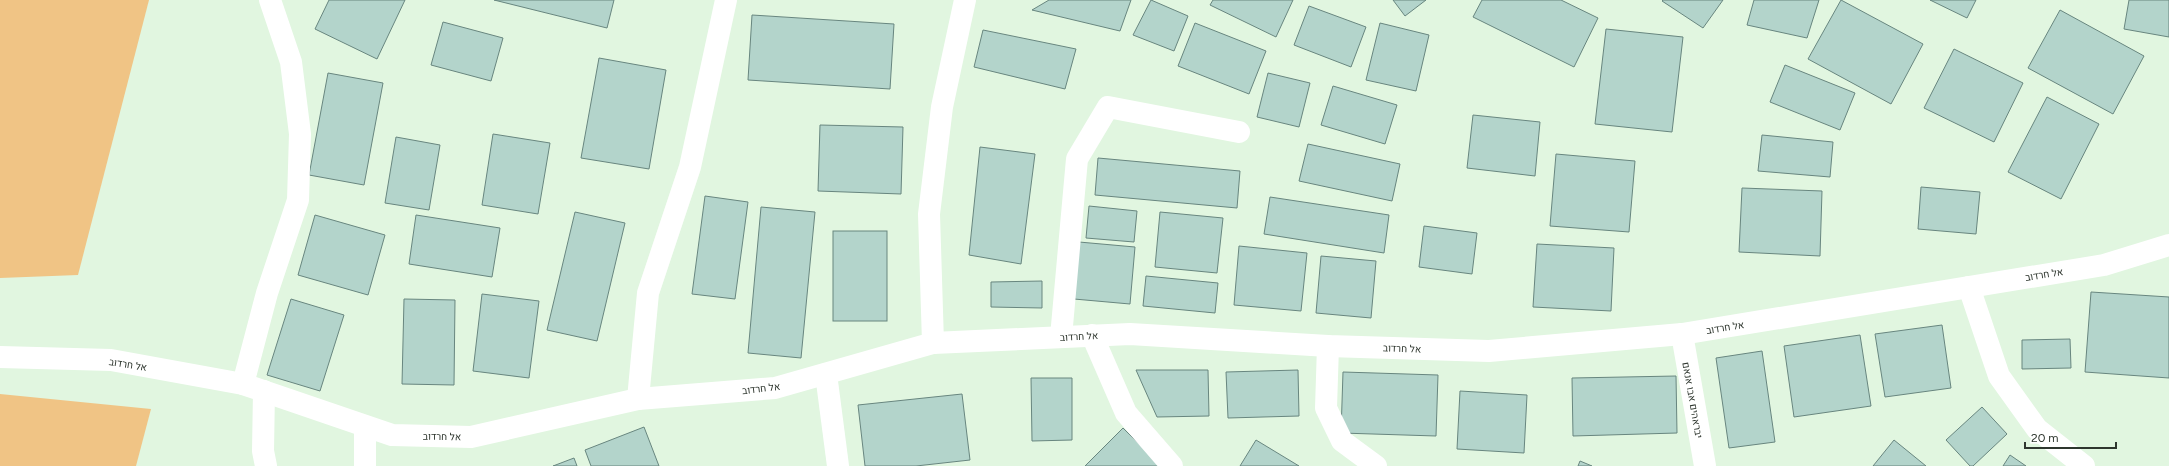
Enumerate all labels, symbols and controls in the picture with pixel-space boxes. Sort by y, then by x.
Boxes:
street label: אל חרדוב [2024,265,2064,284]
street label: אל חרדוב [1705,318,1745,337]
street label: אל חרדוב [1059,329,1099,344]
street label: אל חרדוב [1383,341,1421,356]
street label: אל חרדוב [108,355,148,374]
street label: יבראהים אבו אנאם [1679,361,1706,439]
street label: אל חרדוב [741,380,781,397]
scale bar [2025,424,2116,450]
street label: אל חרדוב [423,430,461,443]
text: 20 m [2031,431,2059,445]

